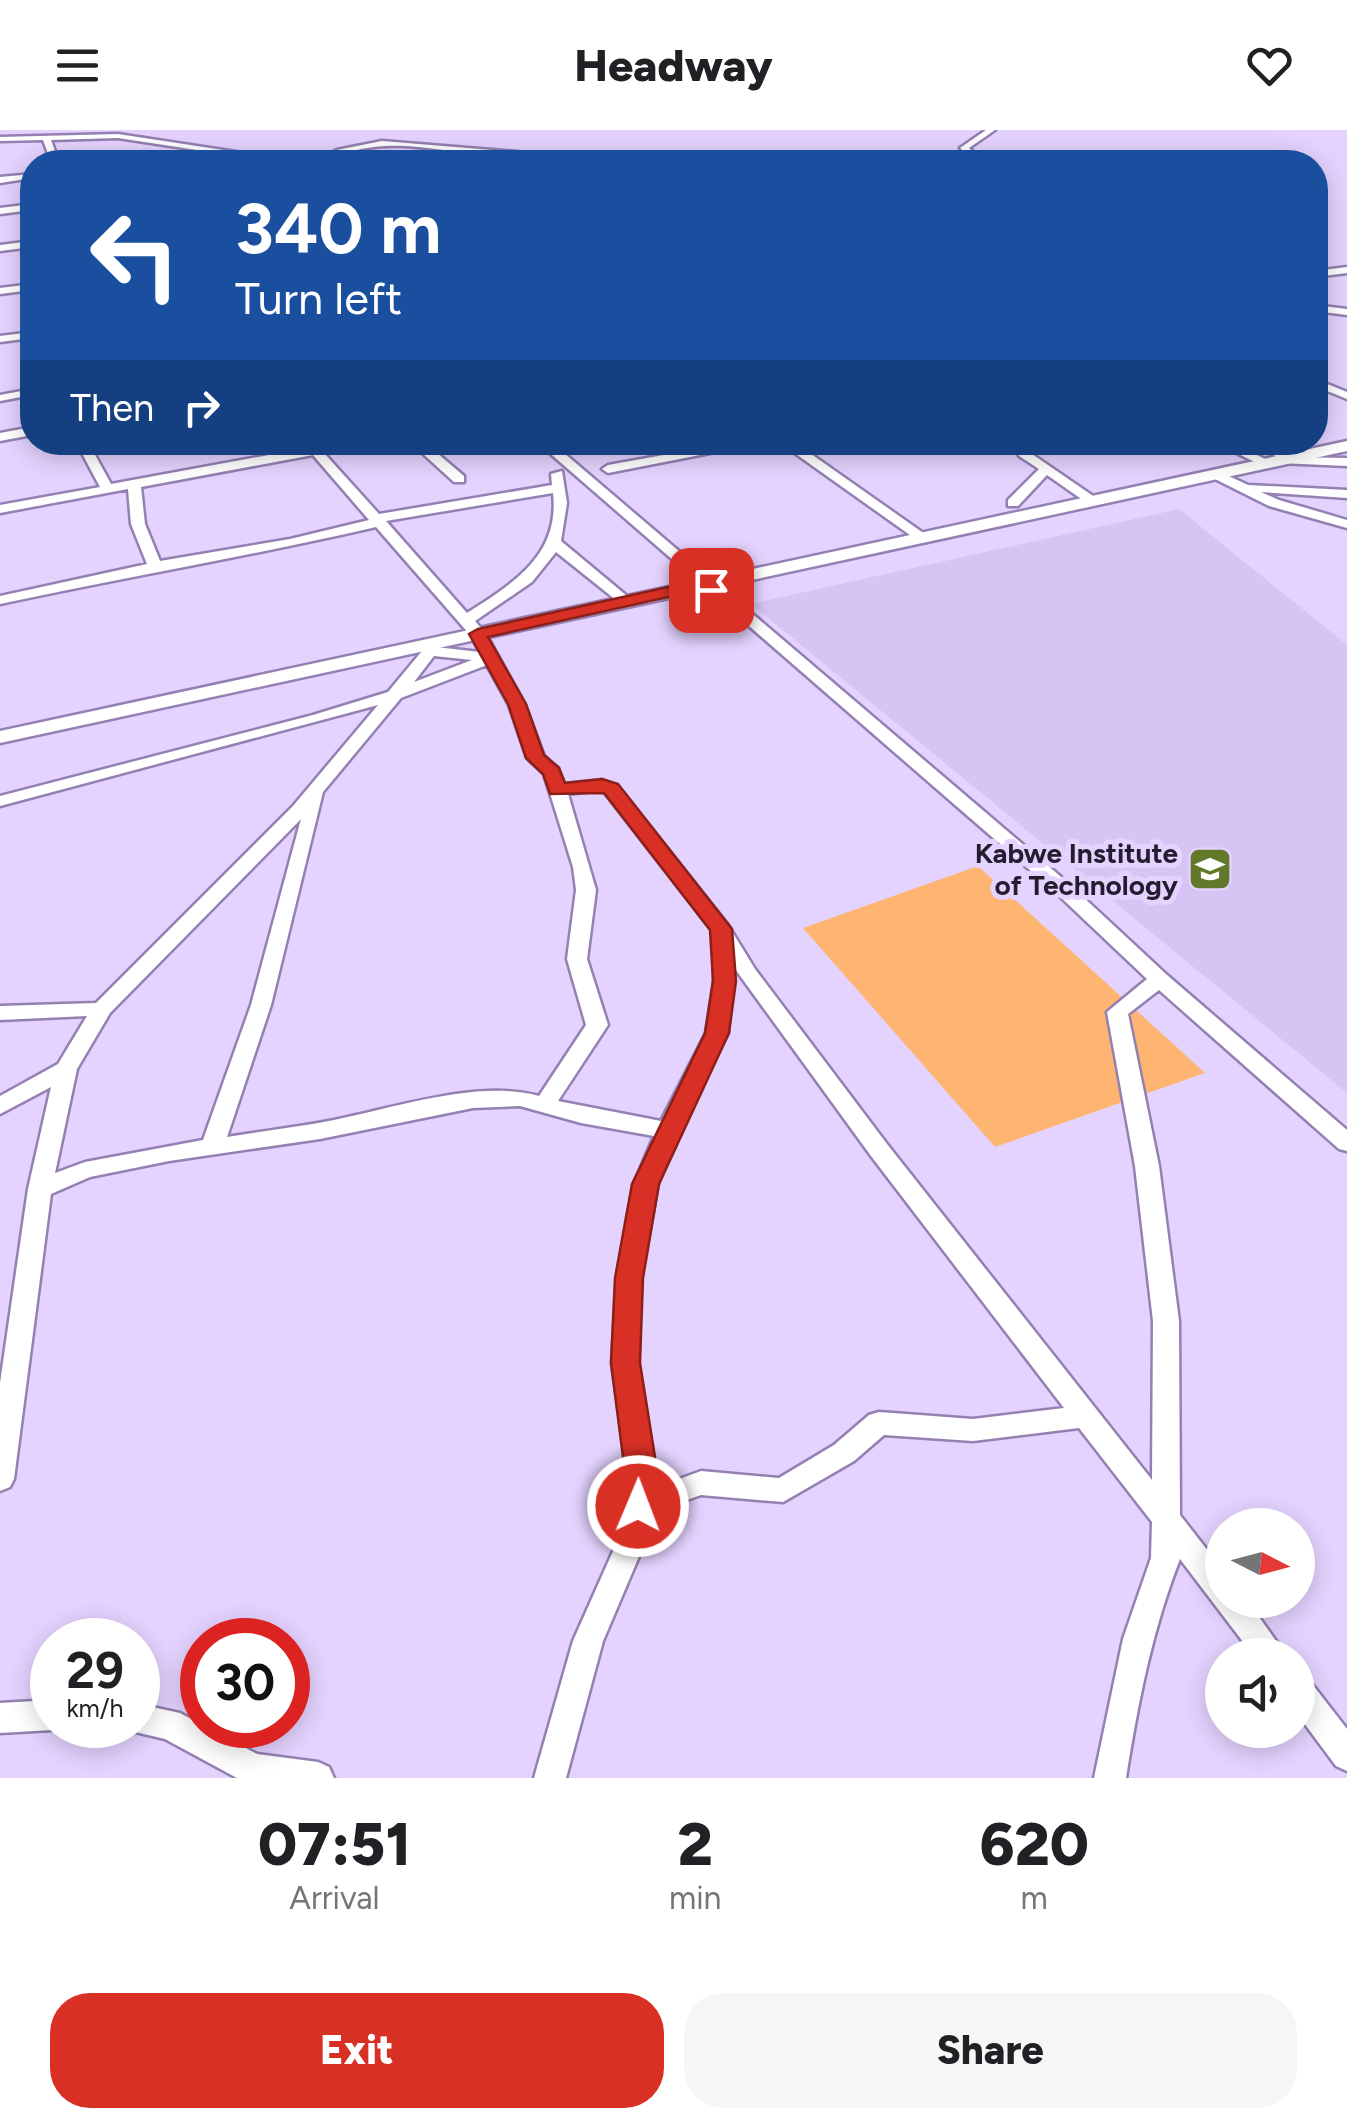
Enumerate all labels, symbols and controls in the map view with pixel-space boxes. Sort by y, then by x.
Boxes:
icon: menu [50,38,105,93]
text: Headway [574,38,773,92]
icon: heart [1242,38,1297,93]
text: 340 m [235,186,441,271]
icon: left [70,190,200,320]
text: Turn left [235,271,402,325]
icon: right [174,380,229,435]
text: Then [70,385,154,431]
pin [669,548,754,633]
icon: arrive [684,563,739,618]
place label: Kabwe Institute of Technology [975,836,1179,902]
school or university icon: Kabwe Institute of Technology [1187,846,1233,892]
position arrow [586,1454,690,1558]
north arrow [1205,1508,1315,1618]
map controls [1205,1508,1315,1748]
speed limit sign: 30 [180,1618,310,1748]
button: sound [1205,1638,1315,1748]
text: 29 [66,1640,124,1701]
text: km/h [66,1693,124,1723]
text: 07:51 [258,1808,411,1880]
text: 2 [678,1808,713,1880]
text: 620 [979,1808,1089,1880]
text: Arrival [289,1879,380,1917]
text: min [669,1879,721,1917]
text: m [1021,1879,1048,1917]
button: Exit [50,1993,664,2108]
button: Share [684,1993,1297,2108]

